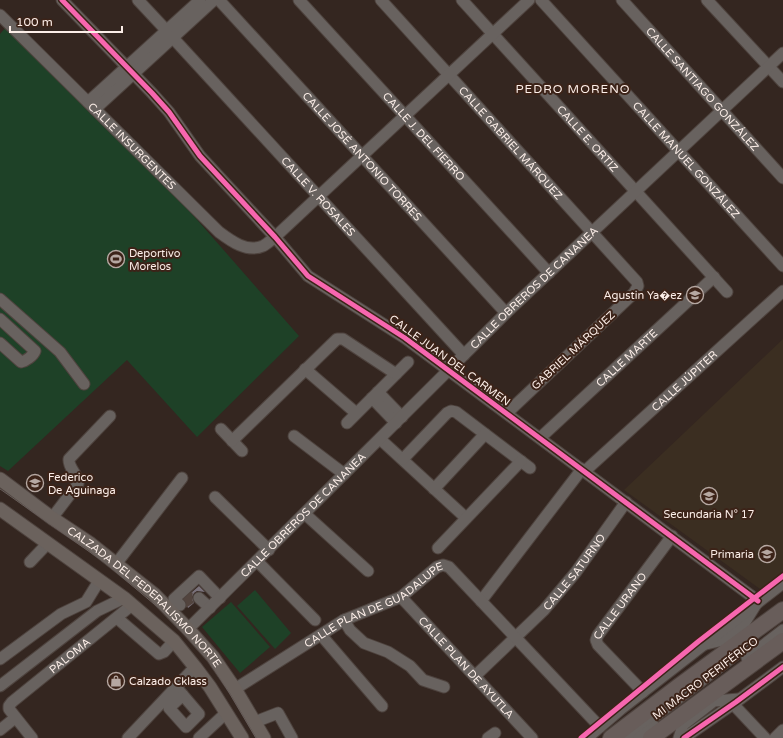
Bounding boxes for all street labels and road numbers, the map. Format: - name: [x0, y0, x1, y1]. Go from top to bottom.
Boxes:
- street label: CALLE SANTIAGO GONZÁLEZ: [643, 25, 761, 154]
- street label: CALLE GABRIEL MÁRQUEZ: [456, 84, 565, 202]
- street label: CALLE JOSÉ ANTONIO TORRES: [300, 89, 424, 224]
- street label: CALLE J. DEL FIERRO: [380, 90, 467, 184]
- street label: CALLE MANUEL GONZÁLEZ: [630, 99, 742, 221]
- street label: CALLE INSURGENTES: [85, 100, 178, 193]
- street label: CALLE E. ORTIZ: [554, 103, 621, 175]
- street label: CALLE V. ROSALES: [278, 154, 358, 239]
- street label: CALLE OBREROS DE CANANEA: [468, 224, 601, 352]
- street label: GABRIEL MÁRQUEZ: [528, 308, 618, 392]
- street label: CALLE JUAN DEL CARMEN: [387, 312, 513, 409]
- street label: CALLE MARTE: [594, 327, 660, 390]
- street label: CALLE JÚPITER: [649, 348, 720, 414]
- street label: CALLE OBREROS DE CANANEA: [238, 450, 369, 580]
- street label: CALZADA DEL FEDERALISMO NORTE: [65, 524, 224, 670]
- street label: CALLE SATURNO: [541, 531, 608, 613]
- street label: CALLE PLAN DE GUADALUPE: [302, 560, 445, 651]
- street label: CALLE URANO: [591, 570, 649, 641]
- street label: CALLE PLAN DE AYUTLA: [416, 614, 516, 721]
- street label: MI MACRO PERIFÉRICO: [649, 634, 761, 722]
- street label: PALOMA: [47, 635, 93, 676]

